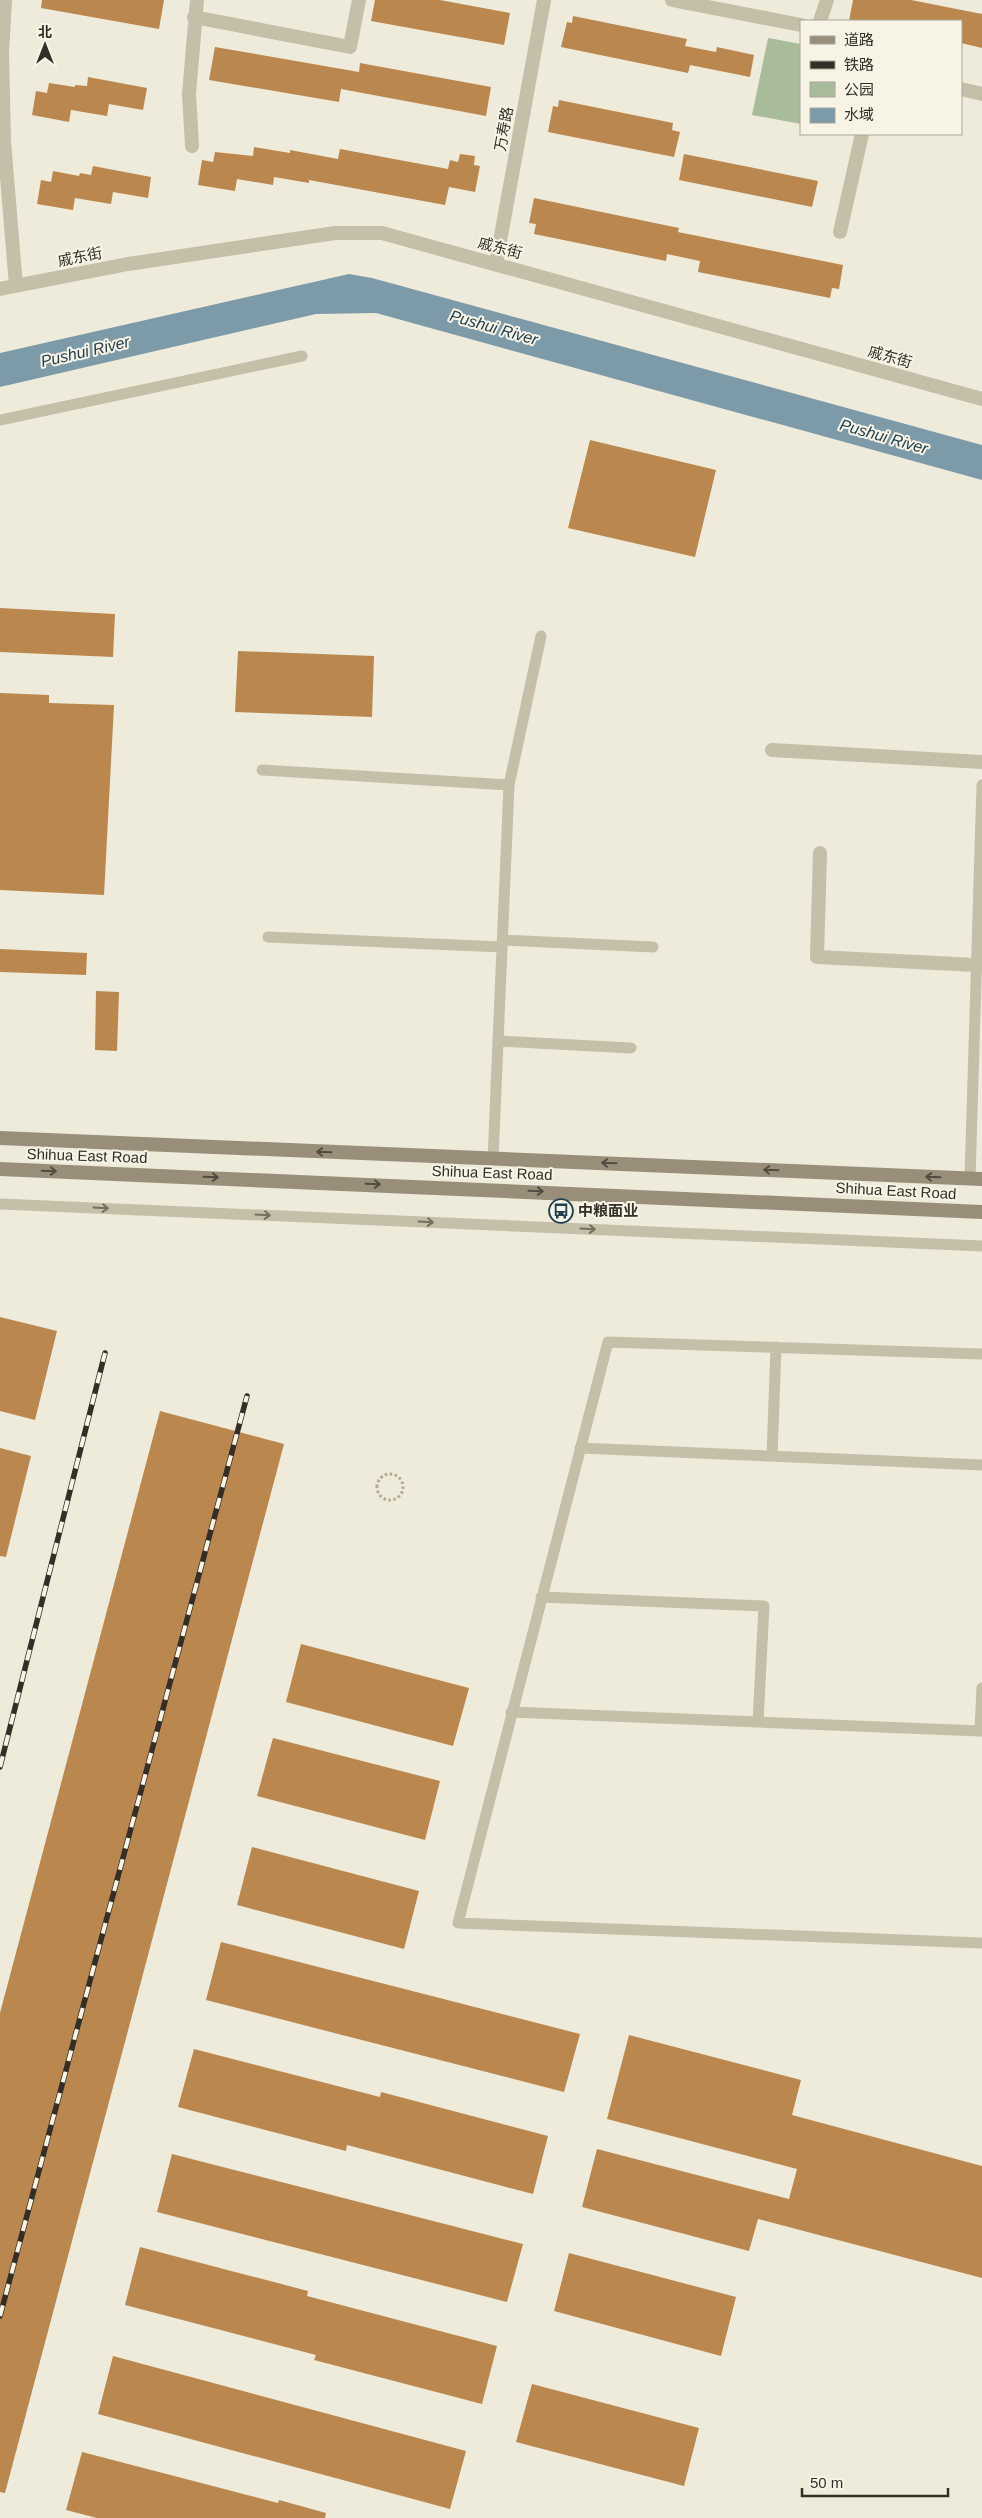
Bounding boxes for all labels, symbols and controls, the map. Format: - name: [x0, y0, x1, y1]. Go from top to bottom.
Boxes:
- north arrow: [20, 20, 70, 70]
- legend: [800, 20, 962, 135]
- text: 北: [38, 24, 52, 40]
- text: 道路: [844, 31, 874, 48]
- text: 铁路: [844, 56, 874, 73]
- text: 公园: [844, 81, 874, 98]
- street label: 万寿路: [491, 105, 516, 153]
- text: 水域: [844, 106, 874, 123]
- street label: 戚东街: [476, 233, 524, 262]
- street label: 戚东街: [56, 244, 104, 269]
- water label: Pushui River: [448, 307, 540, 348]
- water label: Pushui River: [39, 333, 132, 370]
- street label: 戚东街: [866, 342, 914, 371]
- water label: Pushui River: [838, 416, 930, 457]
- street label: Shihua East Road: [26, 1145, 148, 1166]
- one-way arrow: [316, 1147, 332, 1156]
- one-way arrow: [601, 1159, 617, 1168]
- street label: Shihua East Road: [431, 1162, 553, 1183]
- one-way arrow: [763, 1165, 780, 1175]
- one-way arrow: [40, 1166, 56, 1175]
- one-way arrow: [926, 1172, 942, 1181]
- one-way arrow: [203, 1173, 219, 1182]
- one-way arrow: [365, 1179, 381, 1189]
- street label: Shihua East Road: [835, 1179, 957, 1202]
- one-way arrow: [528, 1186, 544, 1195]
- bus stop icon: 中粮面业: [548, 1198, 574, 1224]
- place label: 中粮面业: [578, 1202, 638, 1219]
- one-way arrow: [92, 1203, 109, 1213]
- one-way arrow: [255, 1210, 271, 1220]
- one-way arrow: [418, 1217, 434, 1227]
- one-way arrow: [580, 1225, 596, 1234]
- scale bar: [802, 2466, 948, 2498]
- text: 50 m: [810, 2474, 843, 2491]

